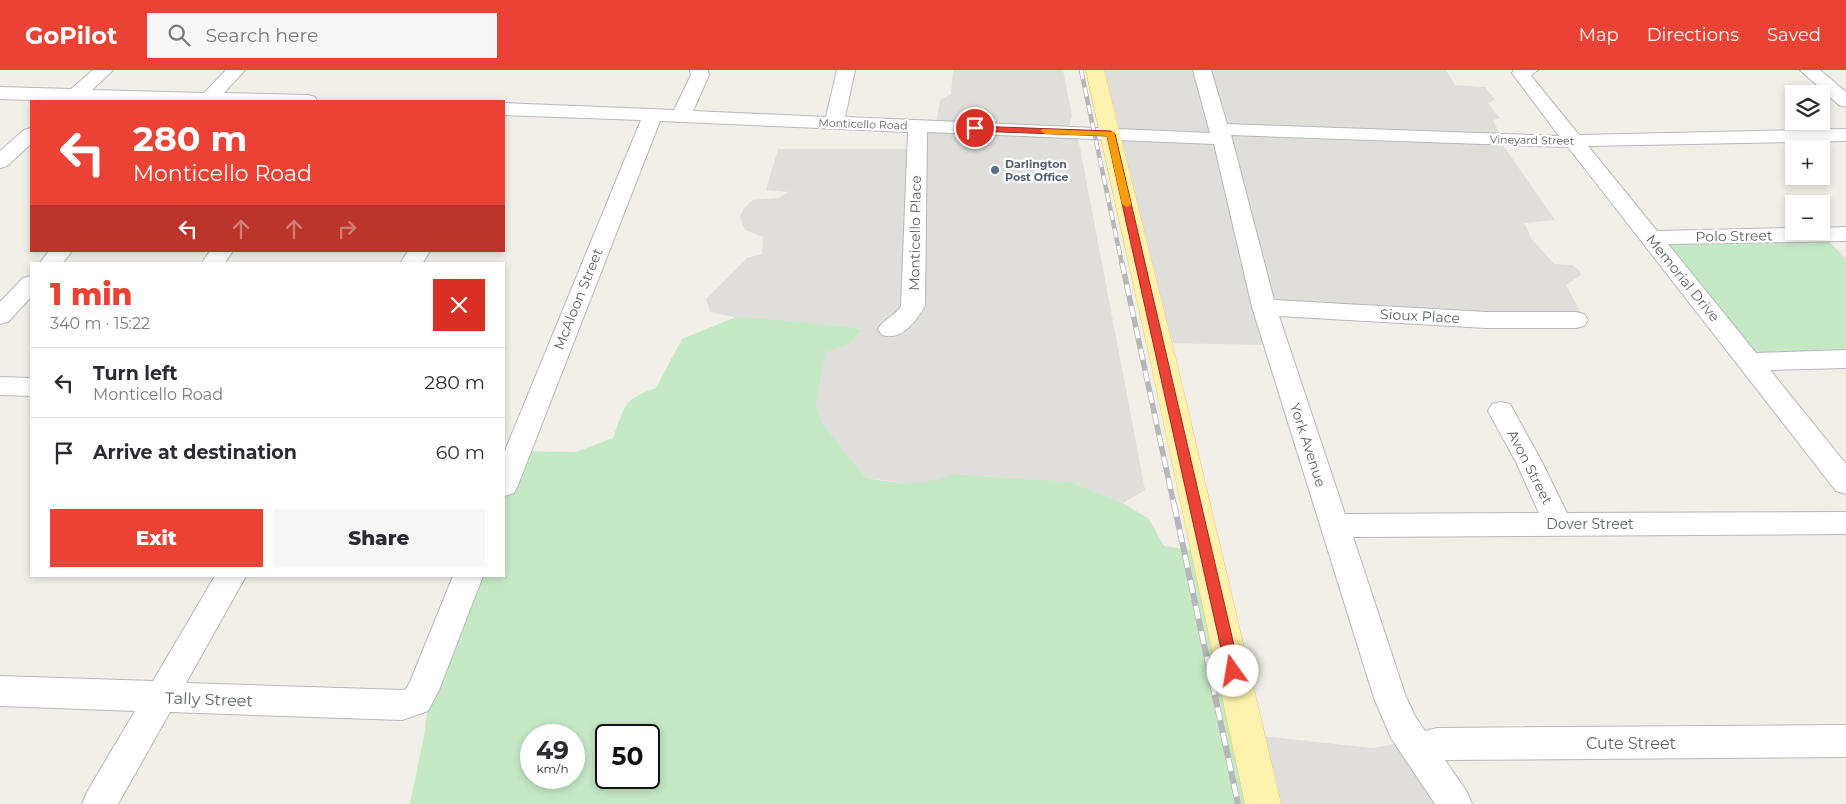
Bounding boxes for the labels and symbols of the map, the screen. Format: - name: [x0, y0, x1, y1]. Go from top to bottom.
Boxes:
- pin: [954, 107, 996, 149]
- street label: Monticello Road: [818, 115, 908, 133]
- street label: Vineyard Street: [1490, 132, 1575, 148]
- place label: Darlington Post Office: [1005, 157, 1068, 184]
- marker: Darlington Post Office: [989, 164, 1001, 176]
- street label: Monticello Place: [905, 175, 925, 291]
- street label: Polo Street: [1695, 226, 1773, 246]
- street label: Memorial Drive: [1642, 231, 1724, 325]
- street label: McAloon Street: [549, 245, 607, 352]
- street label: Sioux Place: [1380, 305, 1460, 327]
- street label: York Avenue: [1286, 401, 1330, 489]
- street label: Avon Street: [1504, 427, 1557, 508]
- street label: Dover Street: [1546, 515, 1634, 533]
- position arrow: [1206, 644, 1258, 696]
- street label: Tally Street: [165, 688, 254, 711]
- speed limit sign: 50: [595, 724, 660, 789]
- street label: Cute Street: [1586, 734, 1677, 753]

